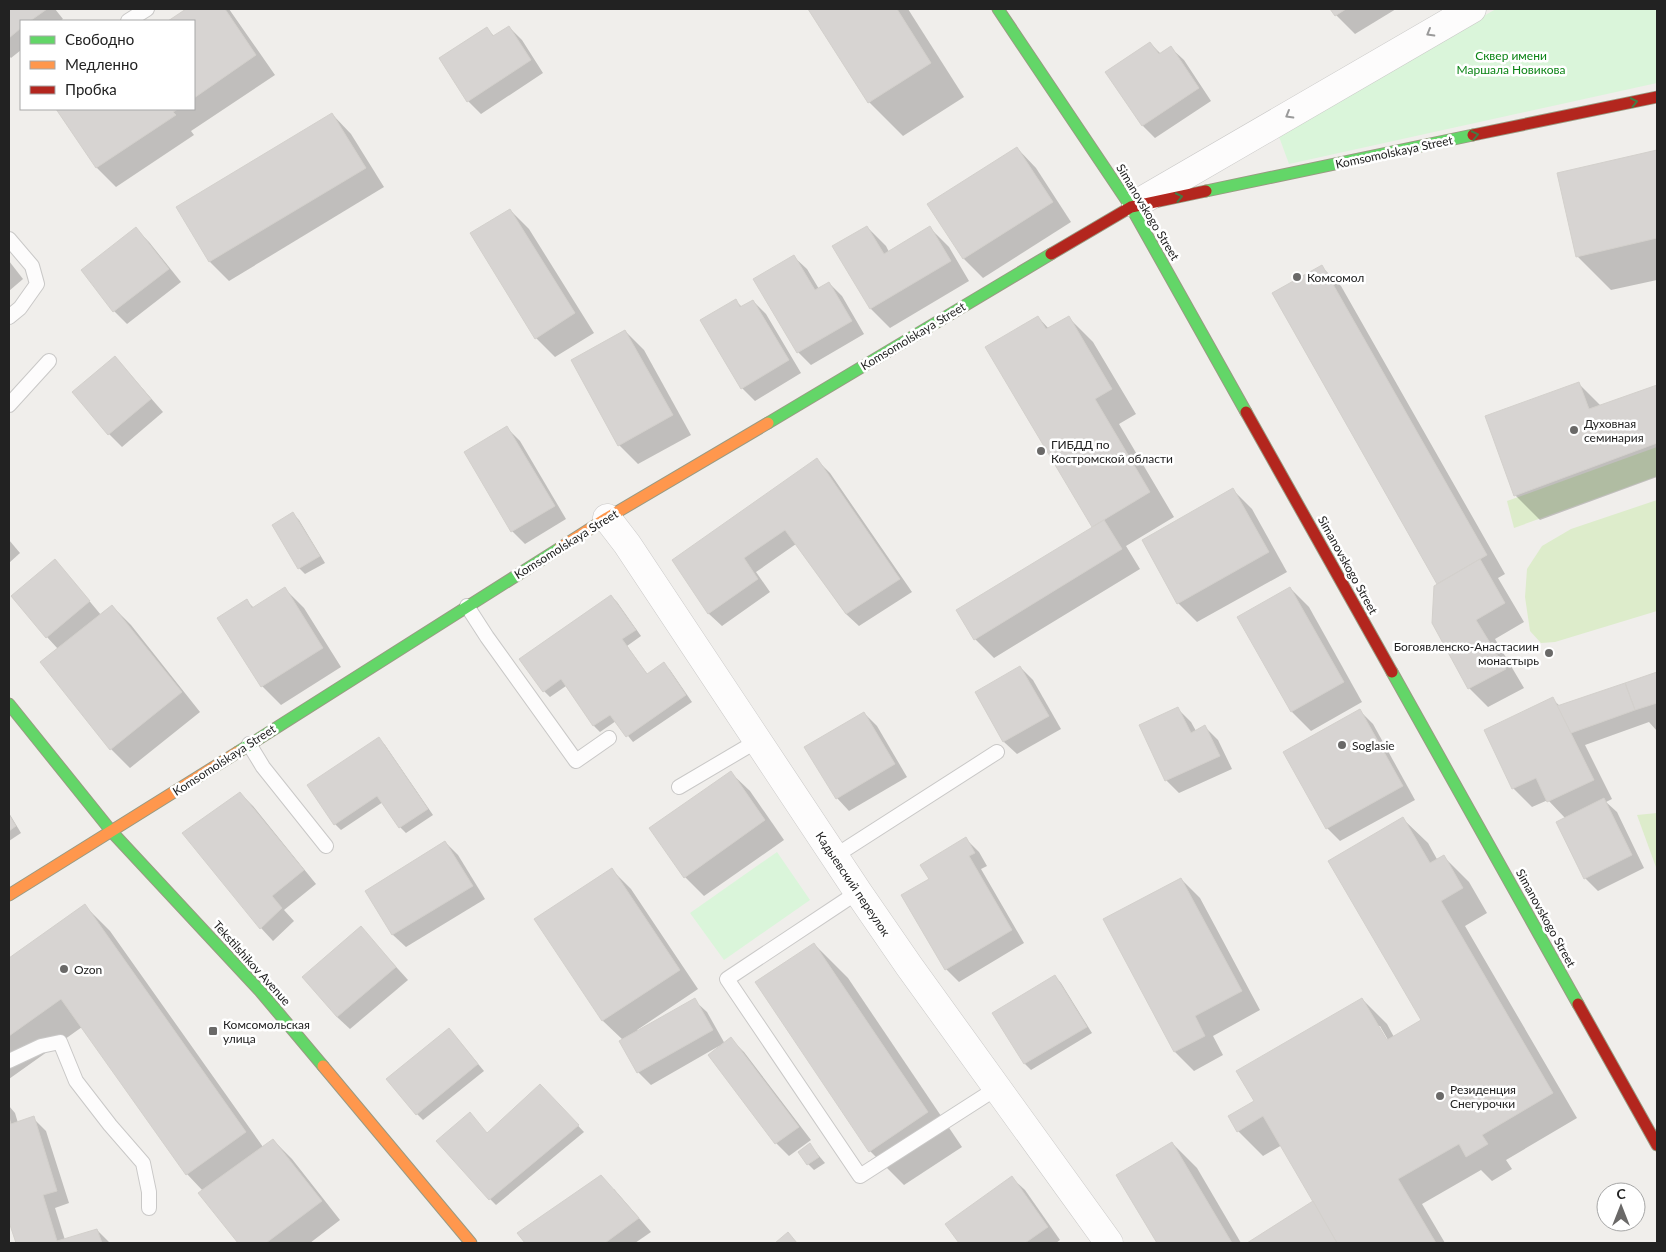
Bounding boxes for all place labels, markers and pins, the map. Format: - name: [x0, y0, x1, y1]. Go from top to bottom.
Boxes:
- place label: Комсомол: [1307, 270, 1364, 285]
- marker: Комсомол: [1291, 271, 1303, 283]
- place label: Духовная семинария: [1584, 416, 1644, 445]
- marker: Духовная семинария: [1568, 424, 1580, 436]
- place label: ГИБДД по Костромской области: [1051, 437, 1173, 466]
- marker: ГИБДД по Костромской области: [1035, 445, 1047, 457]
- place label: Богоявленско-Анастасиин монастырь: [1394, 639, 1539, 668]
- marker: Богоявленско-Анастасиин монастырь: [1543, 647, 1555, 659]
- place label: Soglasie: [1352, 738, 1395, 753]
- marker: Soglasie: [1336, 739, 1348, 751]
- place label: Ozon: [74, 962, 102, 977]
- marker: Ozon: [58, 963, 70, 975]
- place label: Комсомольская улица: [223, 1017, 310, 1046]
- marker: Комсомольская улица: [207, 1025, 219, 1037]
- place label: Резиденция Снегурочки: [1450, 1082, 1516, 1111]
- marker: Резиденция Снегурочки: [1434, 1090, 1446, 1102]

